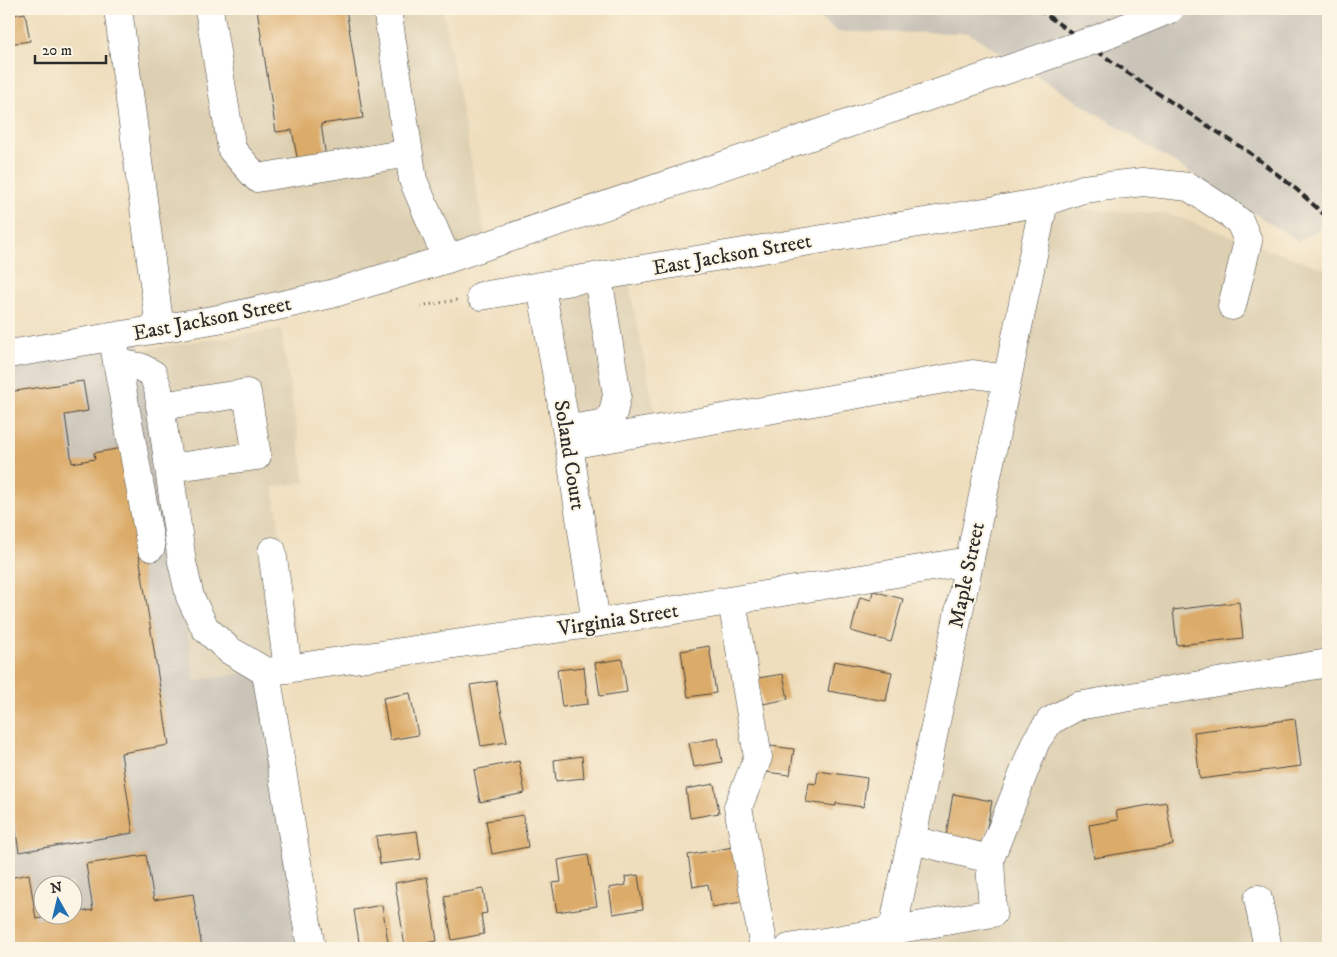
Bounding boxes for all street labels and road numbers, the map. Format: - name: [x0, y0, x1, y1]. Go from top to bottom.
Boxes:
- street label: East Jackson Street: [651, 228, 814, 282]
- street label: East Jackson Street: [131, 291, 294, 347]
- street label: Soland Court: [547, 398, 591, 512]
- street label: Maple Street: [943, 520, 991, 631]
- street label: Virginia Street: [555, 598, 680, 642]

